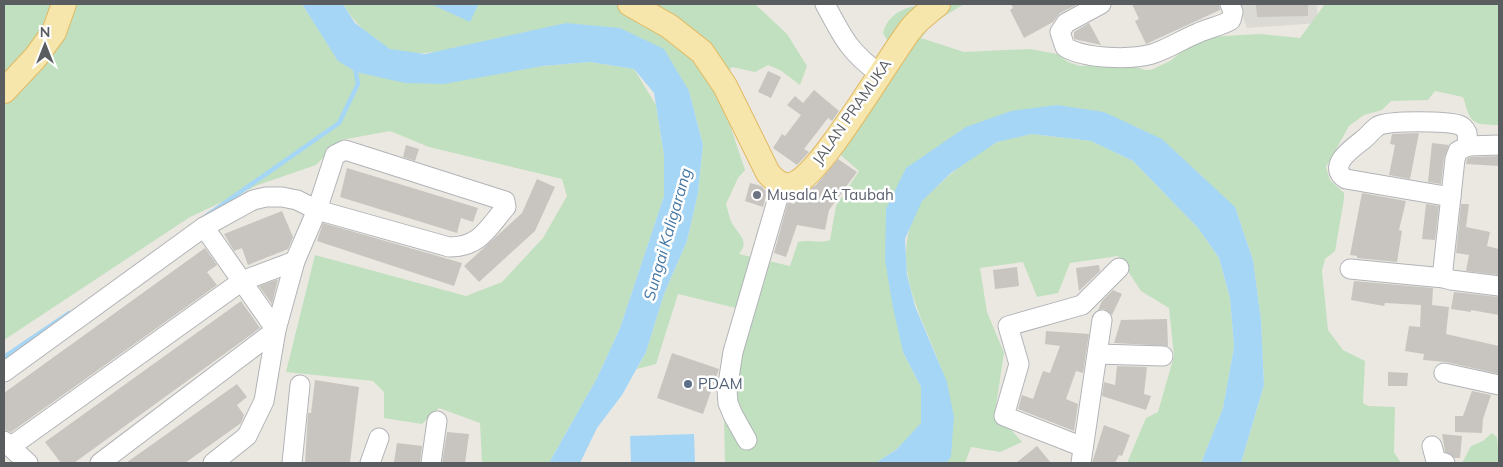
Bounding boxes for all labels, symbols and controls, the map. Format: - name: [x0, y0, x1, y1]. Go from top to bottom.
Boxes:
- north arrow: [20, 20, 70, 70]
- text: N: [40, 23, 50, 41]
- street label: JALAN PRAMUKA: [808, 55, 895, 168]
- water label: Sungai Kaligarang: [639, 165, 696, 302]
- place label: Musala At Taubah: [767, 185, 894, 204]
- marker: Musala At Taubah: [751, 189, 763, 201]
- place label: PDAM: [698, 374, 743, 393]
- marker: PDAM: [682, 378, 694, 390]

